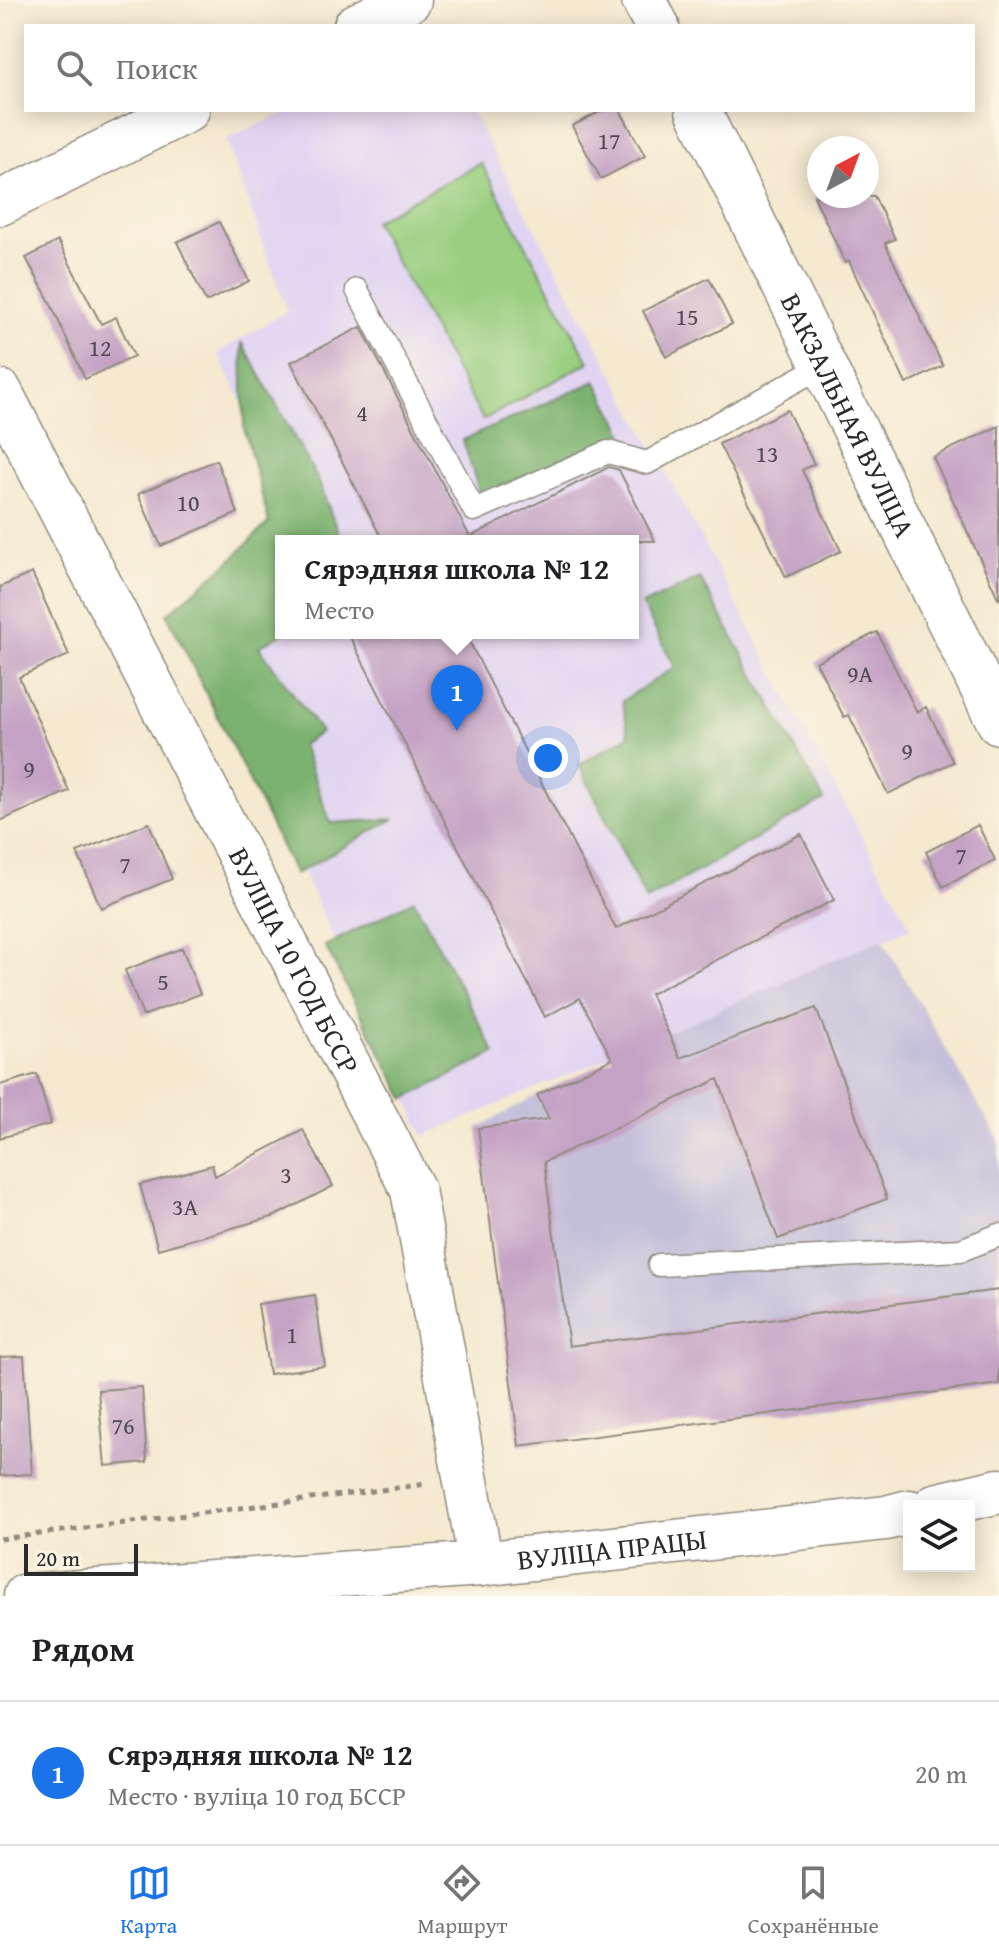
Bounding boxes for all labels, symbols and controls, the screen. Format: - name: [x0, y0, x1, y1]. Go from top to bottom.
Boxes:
- search box: [24, 24, 975, 112]
- icon: search: [52, 46, 96, 90]
- text: Поиск: [116, 46, 198, 90]
- house number: 17: [597, 123, 621, 158]
- north arrow: [807, 136, 879, 208]
- street label: ВАКЗАЛЬНАЯ ВУЛІЦА: [771, 286, 926, 544]
- house number: 15: [675, 299, 699, 334]
- house number: 12: [88, 330, 112, 365]
- house number: 4: [356, 395, 368, 430]
- house number: 13: [755, 436, 779, 471]
- house number: 10: [176, 485, 200, 520]
- popup: [275, 535, 639, 639]
- text: Сярэдняя школа № 12: [305, 546, 609, 590]
- text: Место: [305, 590, 375, 629]
- house number: 9А: [847, 656, 874, 691]
- pin: 1: [431, 665, 483, 731]
- house number: 9: [901, 733, 913, 768]
- your location: [528, 738, 568, 778]
- house number: 9: [23, 751, 35, 786]
- house number: 7: [955, 838, 967, 873]
- street label: ВУЛІЦА 10 ГОД БССР: [219, 840, 370, 1080]
- house number: 7: [119, 847, 131, 882]
- house number: 5: [157, 964, 169, 999]
- house number: 3: [280, 1157, 292, 1192]
- house number: 3А: [172, 1189, 199, 1224]
- house number: 1: [286, 1317, 298, 1352]
- house number: 76: [111, 1408, 135, 1443]
- map controls: [903, 1500, 975, 1572]
- button: layers: [903, 1500, 975, 1572]
- street label: ВУЛІЦА ПРАЦЫ: [515, 1518, 709, 1580]
- scale bar: [24, 1540, 138, 1576]
- text: 20 m: [36, 1542, 80, 1574]
- text: Рядом: [32, 1624, 135, 1673]
- text: Сярэдняя школа № 12: [108, 1732, 413, 1776]
- text: 1: [51, 1754, 65, 1793]
- text: 20 m: [915, 1754, 967, 1793]
- text: Место · вуліца 10 год БССР: [108, 1776, 406, 1815]
- tab: Карта: [120, 1861, 177, 1941]
- tab: Маршрут: [417, 1861, 507, 1941]
- tab: Сохранённые: [748, 1861, 879, 1941]

